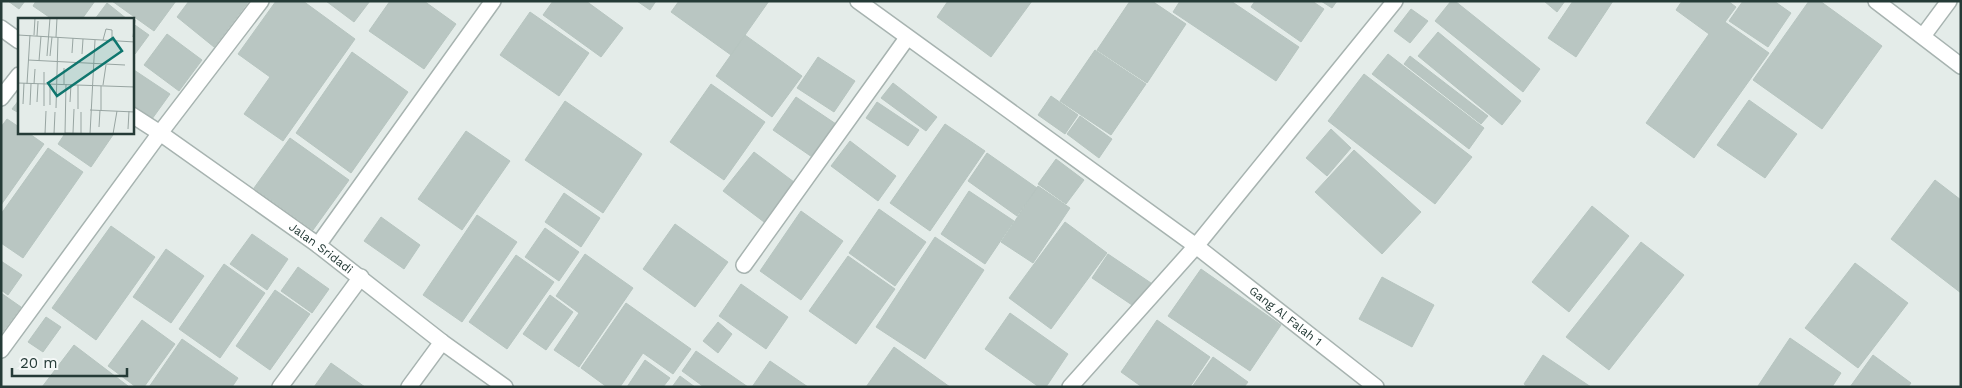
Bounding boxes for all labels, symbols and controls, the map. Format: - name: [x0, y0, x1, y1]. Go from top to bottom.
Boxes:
- inset map: [18, 18, 134, 134]
- street label: Jalan Sridadi: [286, 220, 356, 276]
- street label: Gang Al Falah 1: [1246, 283, 1324, 349]
- scale bar: [12, 346, 128, 378]
- text: 20 m: [20, 354, 58, 372]

